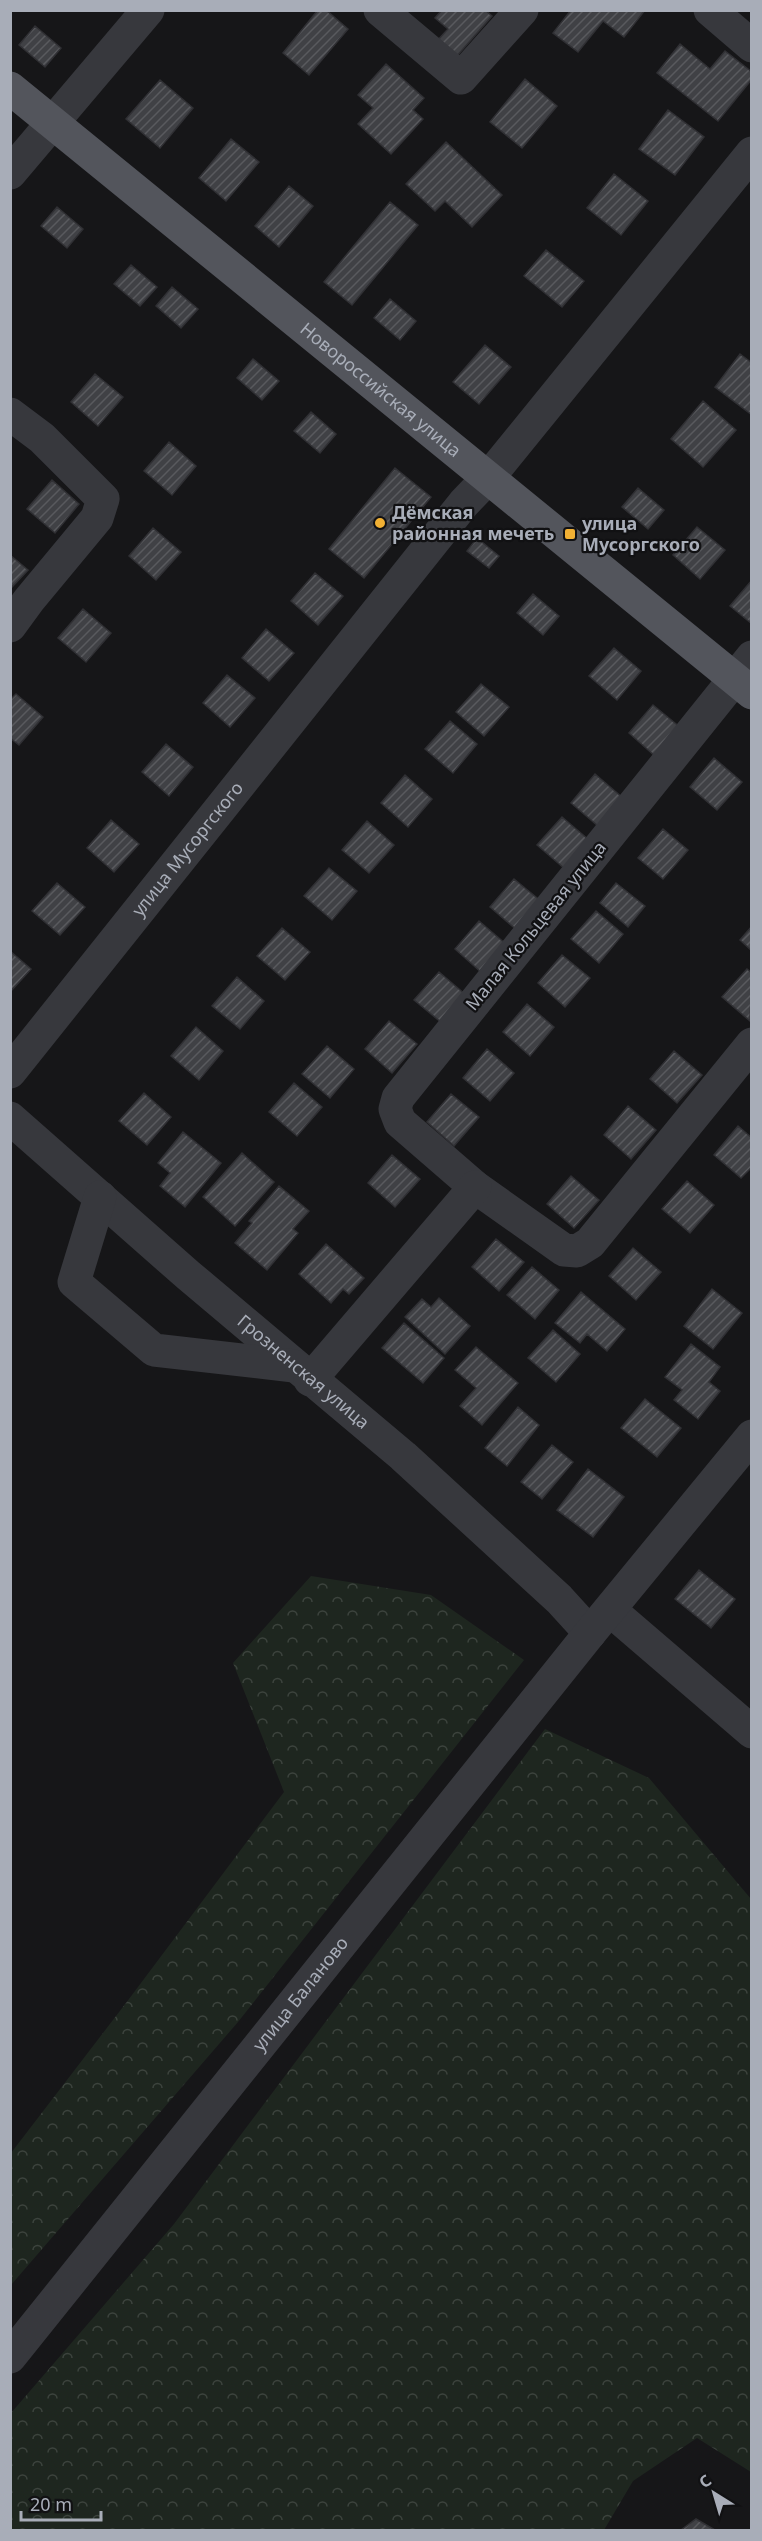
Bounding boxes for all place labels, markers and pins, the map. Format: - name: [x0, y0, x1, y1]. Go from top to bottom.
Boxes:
- place label: Дёмская районная мечеть: [392, 500, 554, 545]
- place label: улица Мусоргского: [581, 511, 700, 556]
- marker: Дёмская районная мечеть: [373, 516, 387, 530]
- marker: улица Мусоргского: [563, 527, 577, 541]

